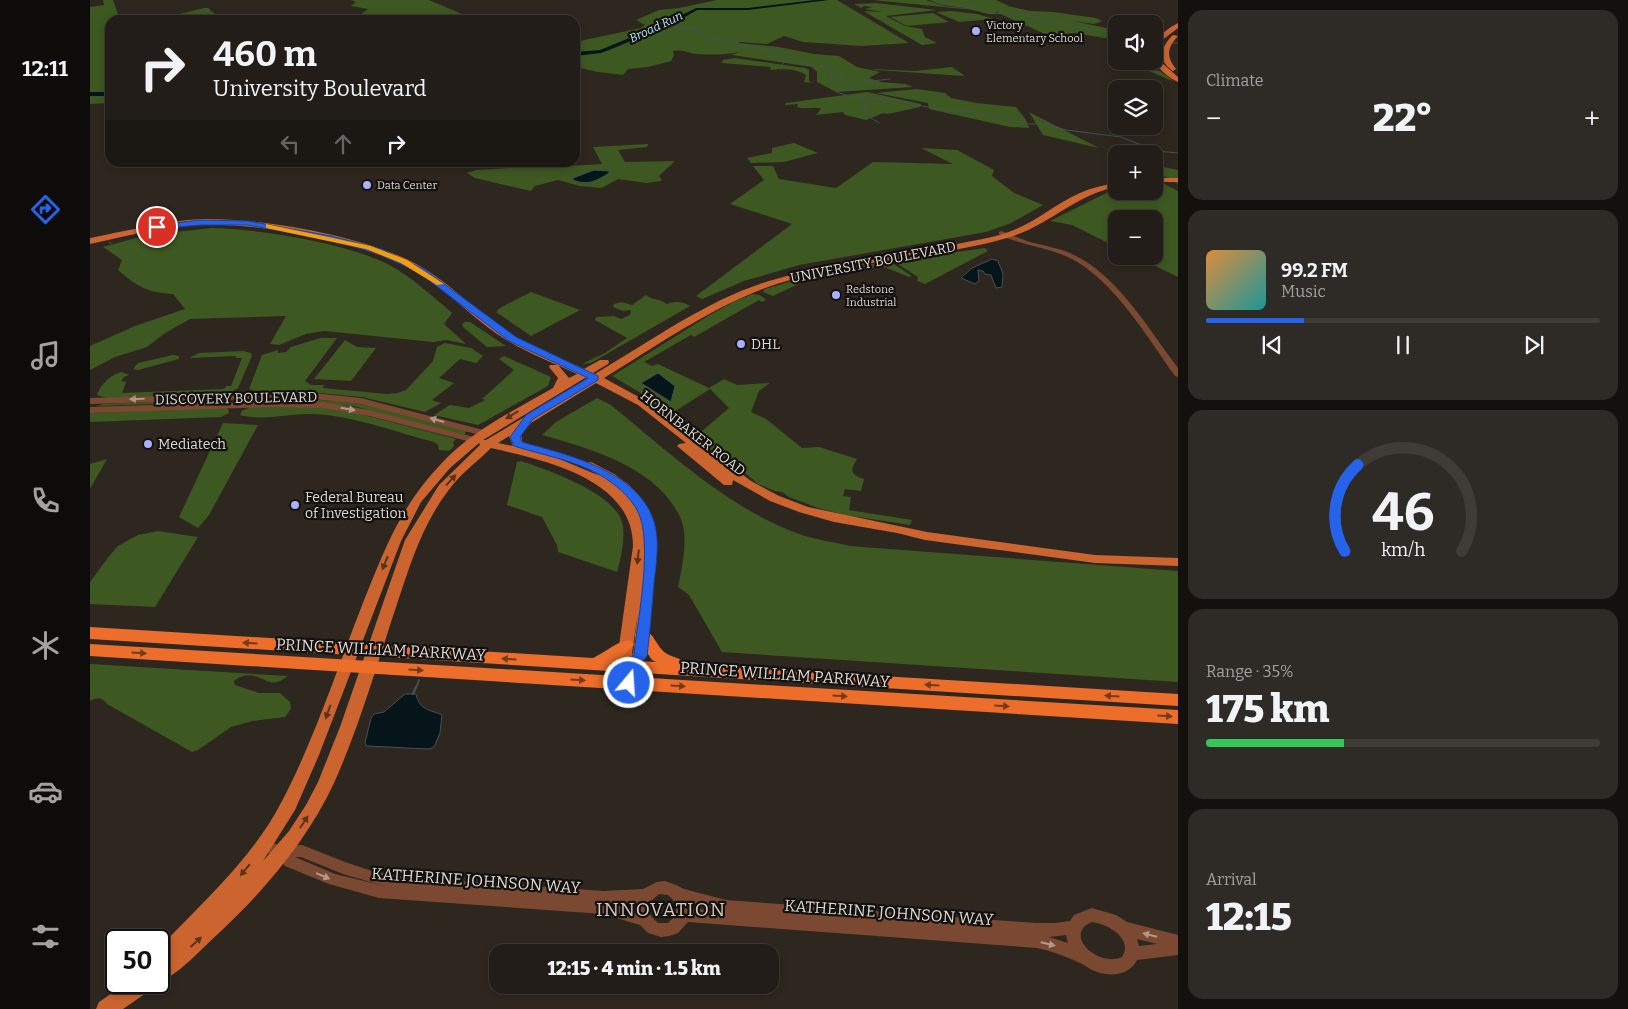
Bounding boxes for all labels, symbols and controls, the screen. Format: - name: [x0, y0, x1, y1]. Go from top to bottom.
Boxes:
- water label: Broad Run: [627, 9, 685, 45]
- map controls: [1108, 15, 1163, 265]
- button: sound: [1108, 15, 1163, 70]
- place label: Victory Elementary School: [986, 19, 1083, 45]
- marker: Victory Elementary School: [970, 25, 982, 37]
- text: 460 m: [213, 33, 317, 75]
- icon: right: [130, 35, 195, 100]
- text: 12:11: [22, 55, 68, 82]
- text: Climate: [1206, 71, 1264, 90]
- text: University Boulevard: [213, 75, 427, 102]
- button: layers: [1108, 80, 1163, 135]
- text: 22°: [1373, 95, 1433, 141]
- text: −: [1206, 102, 1221, 135]
- text: +: [1584, 102, 1600, 135]
- icon: left: [276, 130, 304, 158]
- icon: ahead: [329, 130, 357, 158]
- icon: right: [382, 130, 410, 158]
- button: +: [1108, 145, 1163, 200]
- marker: Data Center: [361, 179, 373, 191]
- place label: Data Center: [377, 179, 437, 192]
- icon: directions: [28, 192, 63, 227]
- pin: [136, 206, 178, 248]
- button: −: [1108, 210, 1163, 265]
- icon: arrive: [143, 213, 171, 241]
- street label: UNIVERSITY BOULEVARD: [789, 238, 957, 287]
- text: 99.2 FM: [1281, 259, 1348, 282]
- text: Music: [1281, 282, 1326, 301]
- place label: Redstone Industrial: [846, 283, 896, 309]
- marker: Redstone Industrial: [830, 289, 842, 301]
- icon: previous: [1258, 331, 1286, 359]
- icon: pause: [1389, 331, 1417, 359]
- icon: next: [1520, 331, 1548, 359]
- place label: DHL: [751, 336, 780, 353]
- icon: music: [28, 338, 63, 373]
- marker: DHL: [735, 338, 747, 350]
- street label: HORNBAKER ROAD: [637, 387, 749, 480]
- street label: DISCOVERY BOULEVARD: [155, 389, 317, 408]
- one-way arrow: [129, 396, 145, 404]
- one-way arrow: [341, 406, 357, 414]
- one-way arrow: [506, 411, 519, 420]
- one-way arrow: [429, 415, 444, 423]
- place label: Mediatech: [158, 436, 226, 453]
- marker: Mediatech: [142, 438, 154, 450]
- one-way arrow: [445, 474, 456, 487]
- text: 46: [1372, 481, 1434, 544]
- icon: phone: [28, 483, 63, 518]
- place label: Federal Bureau of Investigation: [305, 489, 406, 522]
- marker: Federal Bureau of Investigation: [289, 499, 301, 511]
- text: km/h: [1381, 539, 1425, 561]
- one-way arrow: [634, 549, 642, 565]
- one-way arrow: [381, 556, 389, 571]
- icon: climate: [28, 628, 63, 663]
- street label: PRINCE WILLIAM PARKWAY: [275, 635, 487, 665]
- one-way arrow: [241, 639, 257, 647]
- one-way arrow: [131, 650, 147, 658]
- one-way arrow: [500, 655, 516, 663]
- position arrow: [602, 656, 654, 708]
- street label: PRINCE WILLIAM PARKWAY: [679, 658, 891, 691]
- text: Range · 35%: [1206, 662, 1294, 681]
- one-way arrow: [408, 666, 424, 674]
- one-way arrow: [571, 676, 587, 684]
- one-way arrow: [924, 680, 940, 688]
- one-way arrow: [670, 683, 686, 691]
- text: 175 km: [1206, 686, 1330, 732]
- one-way arrow: [1104, 691, 1120, 699]
- one-way arrow: [832, 693, 848, 701]
- one-way arrow: [995, 703, 1011, 711]
- one-way arrow: [324, 704, 331, 719]
- one-way arrow: [1157, 713, 1173, 721]
- icon: car: [28, 774, 63, 809]
- one-way arrow: [300, 815, 309, 828]
- one-way arrow: [239, 864, 251, 876]
- street label: KATHERINE JOHNSON WAY: [371, 864, 582, 897]
- text: Arrival: [1206, 870, 1257, 889]
- one-way arrow: [316, 872, 331, 880]
- text: 12:15: [1206, 894, 1292, 940]
- street label: KATHERINE JOHNSON WAY: [784, 896, 995, 929]
- district label: INNOVATION: [596, 898, 726, 921]
- icon: filters: [28, 919, 63, 954]
- speed limit sign: 50: [105, 929, 170, 994]
- one-way arrow: [1143, 931, 1158, 939]
- one-way arrow: [190, 936, 202, 948]
- one-way arrow: [1040, 940, 1055, 948]
- text: 12:15 · 4 min · 1.5 km: [547, 957, 721, 980]

